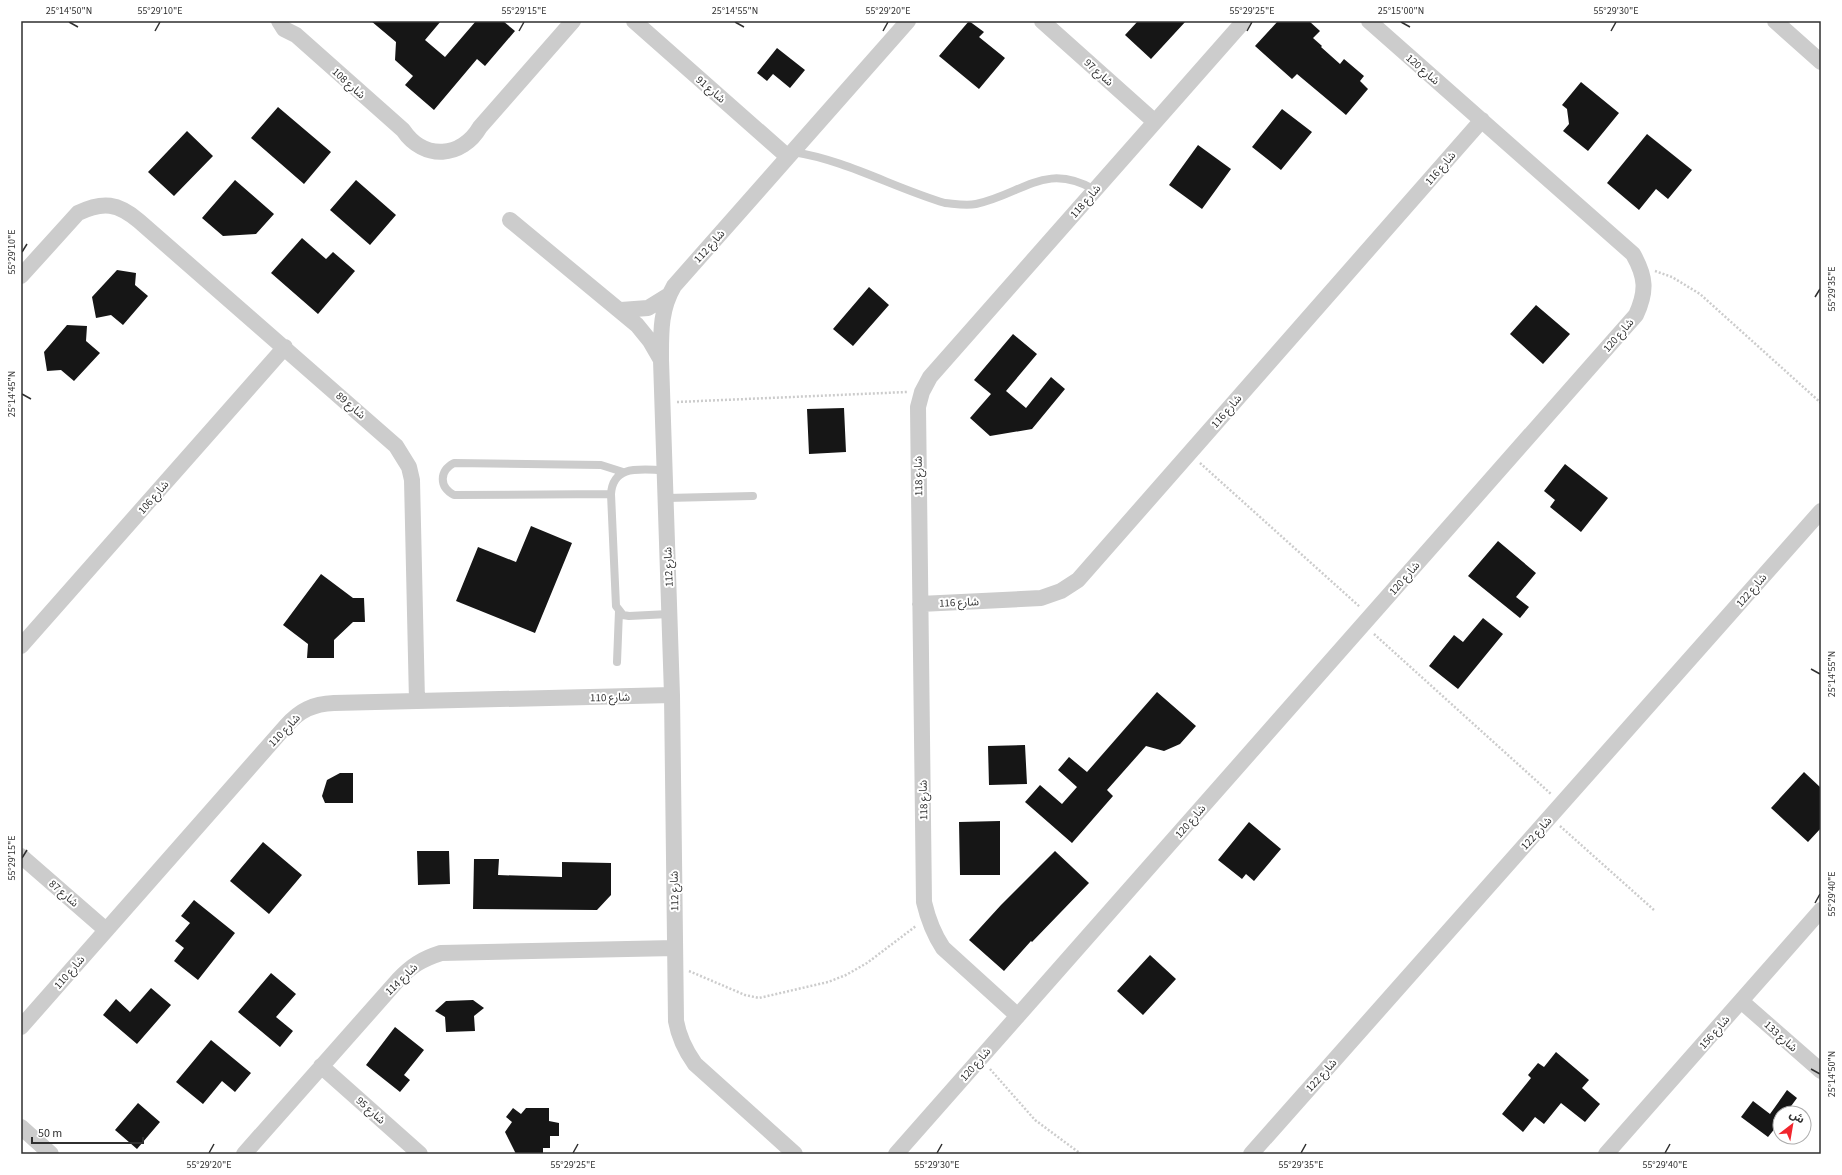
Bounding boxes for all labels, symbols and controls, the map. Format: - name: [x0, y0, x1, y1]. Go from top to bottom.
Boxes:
- text: 25°14'50"N: [46, 4, 92, 18]
- text: 55°29'10"E: [137, 4, 183, 18]
- text: 55°29'15"E: [501, 4, 547, 18]
- text: 25°14'55"N: [712, 4, 758, 18]
- text: 55°29'20"E: [865, 4, 911, 18]
- text: 55°29'25"E: [1229, 4, 1275, 18]
- text: 25°15'00"N: [1378, 4, 1424, 18]
- text: 55°29'30"E: [1593, 4, 1639, 18]
- street label: شارع 120: [1403, 51, 1443, 88]
- street label: شارع 97: [1081, 55, 1117, 90]
- street label: شارع 108: [329, 64, 369, 103]
- street label: شارع 91: [693, 72, 729, 107]
- street label: شارع 116: [1422, 148, 1459, 188]
- street label: شارع 118: [1067, 181, 1104, 221]
- street label: شارع 112: [690, 226, 729, 266]
- text: 55°29'10"E: [5, 229, 19, 275]
- text: 55°29'35"E: [1825, 266, 1839, 312]
- street label: شارع 120: [1600, 315, 1637, 355]
- text: 25°14'45"N: [5, 371, 19, 417]
- street label: شارع 89: [333, 388, 369, 423]
- street label: شارع 116: [1208, 391, 1245, 431]
- street label: شارع 118: [911, 455, 926, 496]
- street label: شارع 106: [135, 477, 172, 517]
- street label: شارع 112: [660, 546, 677, 587]
- street label: شارع 120: [1386, 558, 1423, 598]
- street label: شارع 122: [1733, 570, 1770, 610]
- street label: شارع 116: [939, 594, 980, 611]
- text: 25°14'55"N: [1825, 651, 1839, 697]
- street label: شارع 110: [590, 690, 631, 705]
- street label: شارع 110: [265, 710, 304, 750]
- street label: شارع 118: [916, 779, 931, 820]
- street label: شارع 120: [1172, 801, 1209, 841]
- street label: شارع 122: [1517, 813, 1556, 853]
- text: 55°29'15"E: [5, 835, 19, 881]
- street label: شارع 112: [667, 870, 682, 911]
- text: 55°29'40"E: [1825, 871, 1839, 917]
- street label: شارع 87: [46, 876, 82, 911]
- street label: شارع 110: [51, 952, 88, 992]
- street label: شارع 114: [382, 960, 421, 999]
- street label: شارع 156: [1696, 1012, 1733, 1052]
- street label: شارع 133: [1761, 1017, 1801, 1056]
- street label: شارع 120: [957, 1044, 994, 1084]
- text: 25°14'50"N: [1825, 1051, 1839, 1097]
- street label: شارع 122: [1302, 1055, 1341, 1095]
- street label: شارع 95: [353, 1093, 389, 1128]
- north arrow: [1772, 1105, 1812, 1145]
- text: ش: [1787, 1107, 1807, 1127]
- scale bar: [32, 1119, 143, 1145]
- text: 50 m: [38, 1125, 62, 1142]
- text: 55°29'20"E: [186, 1158, 232, 1172]
- text: 55°29'25"E: [550, 1158, 596, 1172]
- text: 55°29'30"E: [914, 1158, 960, 1172]
- text: 55°29'35"E: [1278, 1158, 1324, 1172]
- text: 55°29'40"E: [1642, 1158, 1688, 1172]

